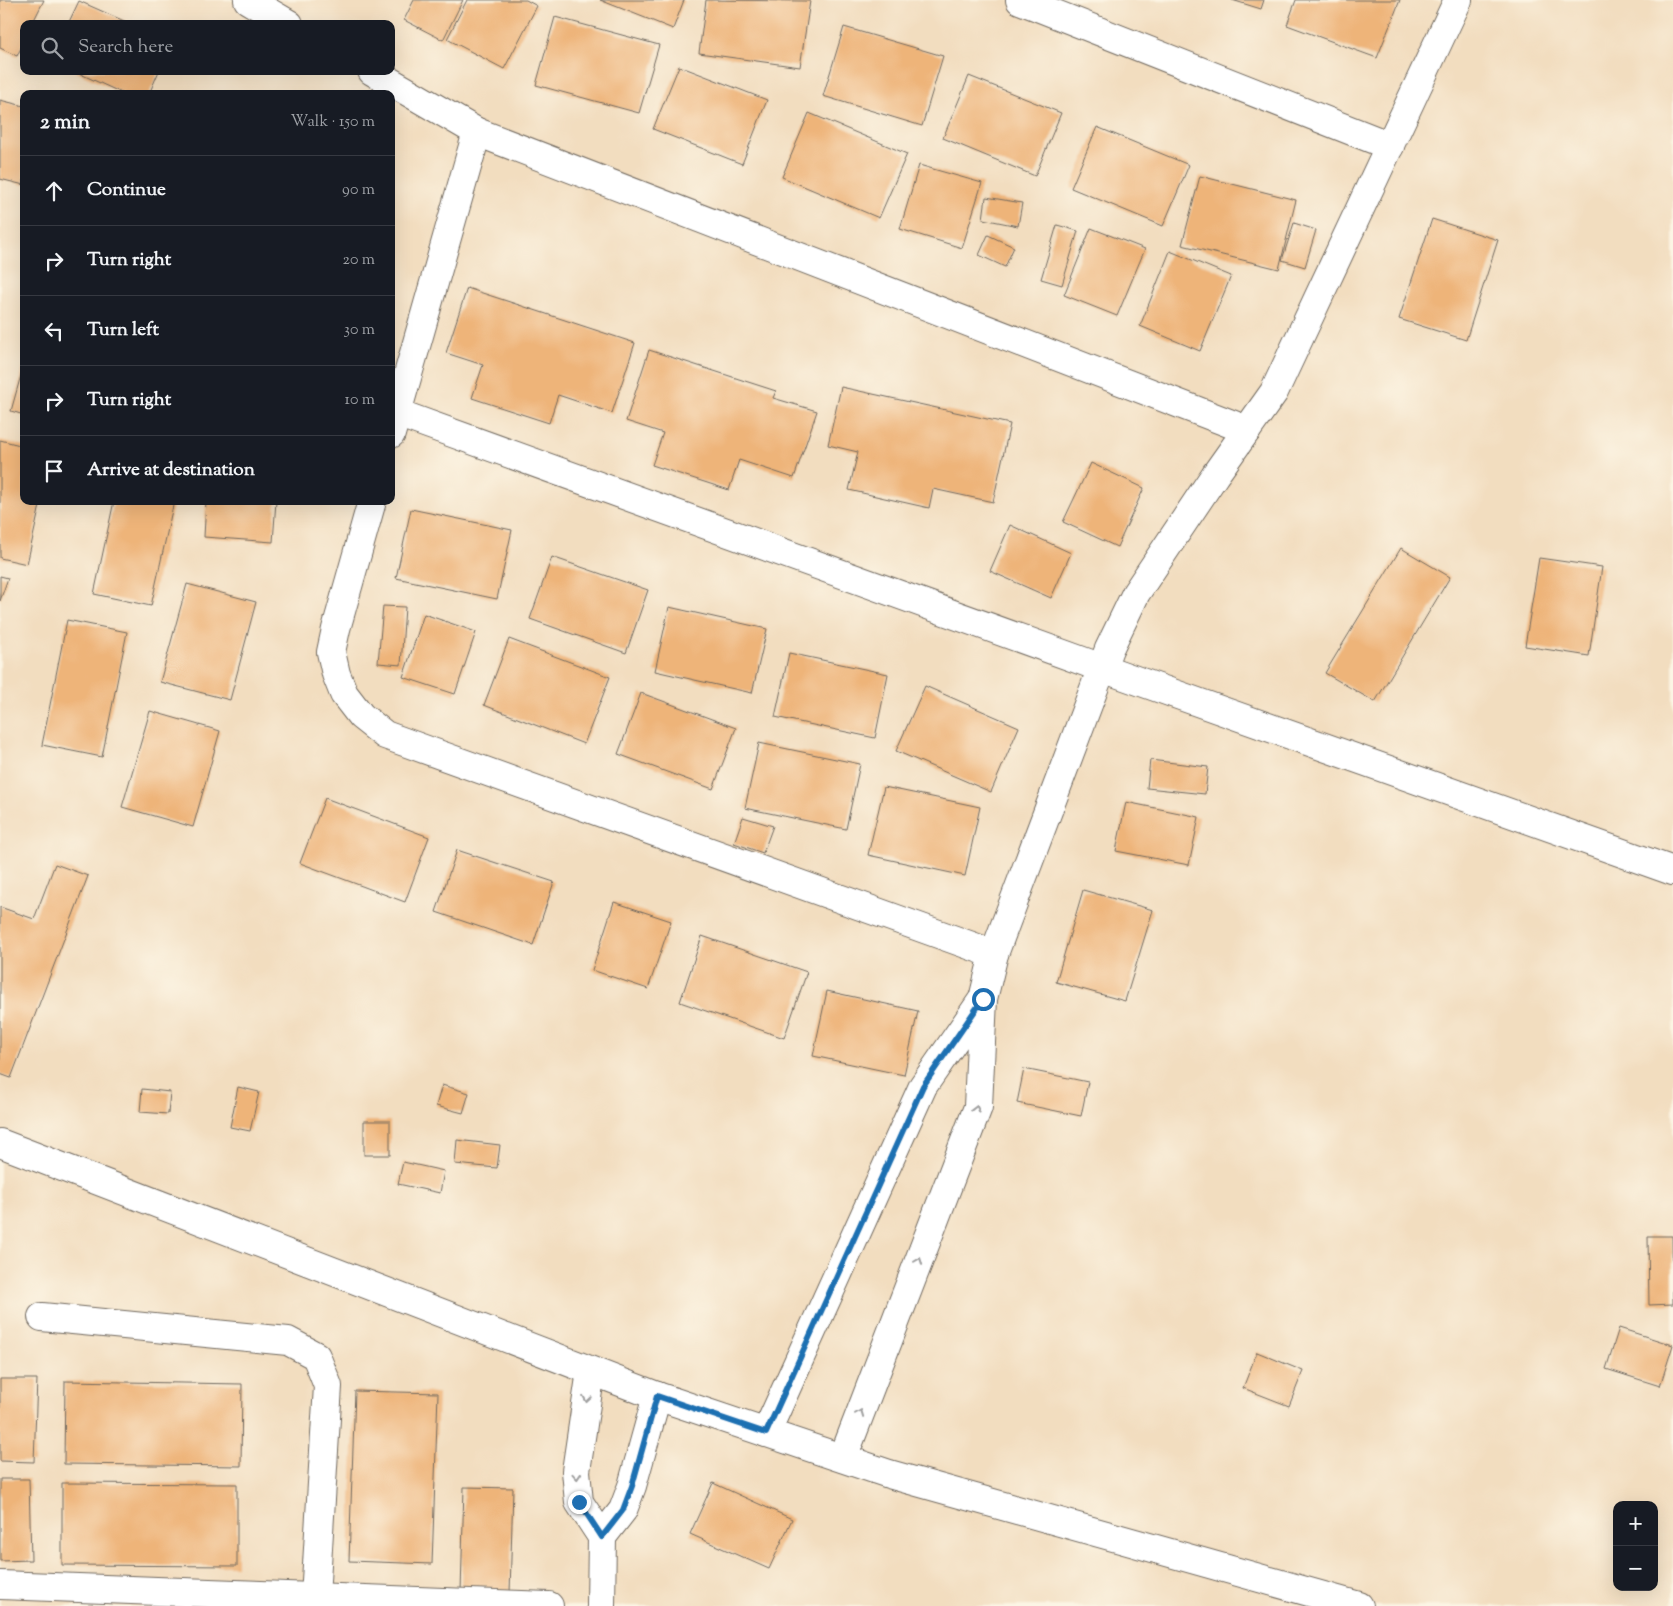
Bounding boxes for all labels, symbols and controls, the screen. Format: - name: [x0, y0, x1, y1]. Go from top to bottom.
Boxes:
- search box: [20, 20, 395, 75]
- icon: search: [38, 34, 66, 62]
- text: Search here: [78, 34, 173, 61]
- text: 2 min: [40, 108, 90, 138]
- text: Walk · 150 m: [291, 111, 375, 134]
- icon: ahead: [40, 177, 68, 205]
- text: Continue: [87, 177, 166, 204]
- text: 90 m: [342, 179, 375, 202]
- icon: right: [40, 247, 68, 275]
- text: Turn right: [87, 247, 171, 274]
- text: 20 m: [342, 249, 375, 272]
- icon: left: [40, 317, 68, 345]
- text: Turn left: [87, 317, 159, 344]
- text: 30 m: [344, 319, 375, 342]
- icon: right: [40, 387, 68, 415]
- text: Turn right: [87, 387, 171, 414]
- text: 10 m: [345, 389, 375, 412]
- icon: arrive: [40, 457, 68, 485]
- text: Arrive at destination: [87, 457, 255, 484]
- route start: [972, 988, 995, 1011]
- one-way arrow: [970, 1105, 981, 1114]
- one-way arrow: [912, 1257, 923, 1266]
- one-way arrow: [582, 1395, 592, 1404]
- one-way arrow: [854, 1409, 864, 1418]
- one-way arrow: [571, 1472, 582, 1480]
- route end: [568, 1491, 591, 1514]
- map controls: [1613, 1501, 1658, 1591]
- button: +: [1613, 1501, 1658, 1546]
- button: −: [1613, 1546, 1658, 1591]

